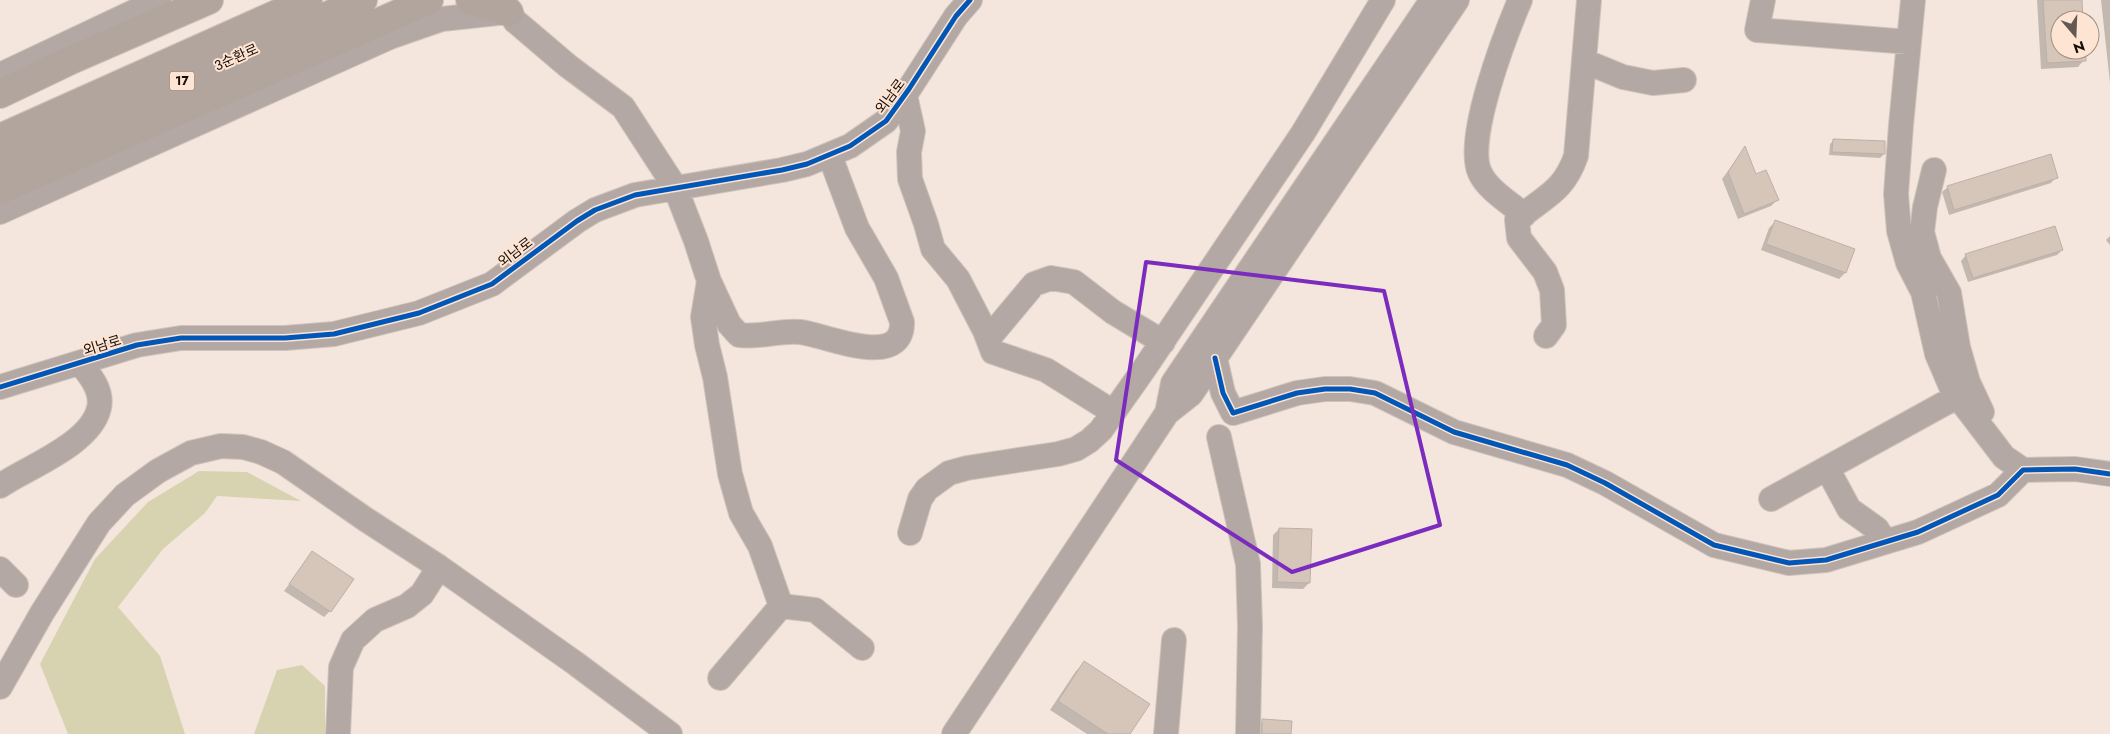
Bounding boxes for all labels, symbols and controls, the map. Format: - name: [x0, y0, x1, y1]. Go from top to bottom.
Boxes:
- north arrow: [2050, 10, 2100, 60]
- text: N: [2071, 36, 2088, 59]
- street label: 3순환로: [211, 38, 261, 76]
- road number: 17: [170, 72, 194, 90]
- street label: 외남로: [870, 74, 910, 117]
- street label: 외남로: [494, 232, 537, 272]
- street label: 외남로: [81, 330, 124, 360]

